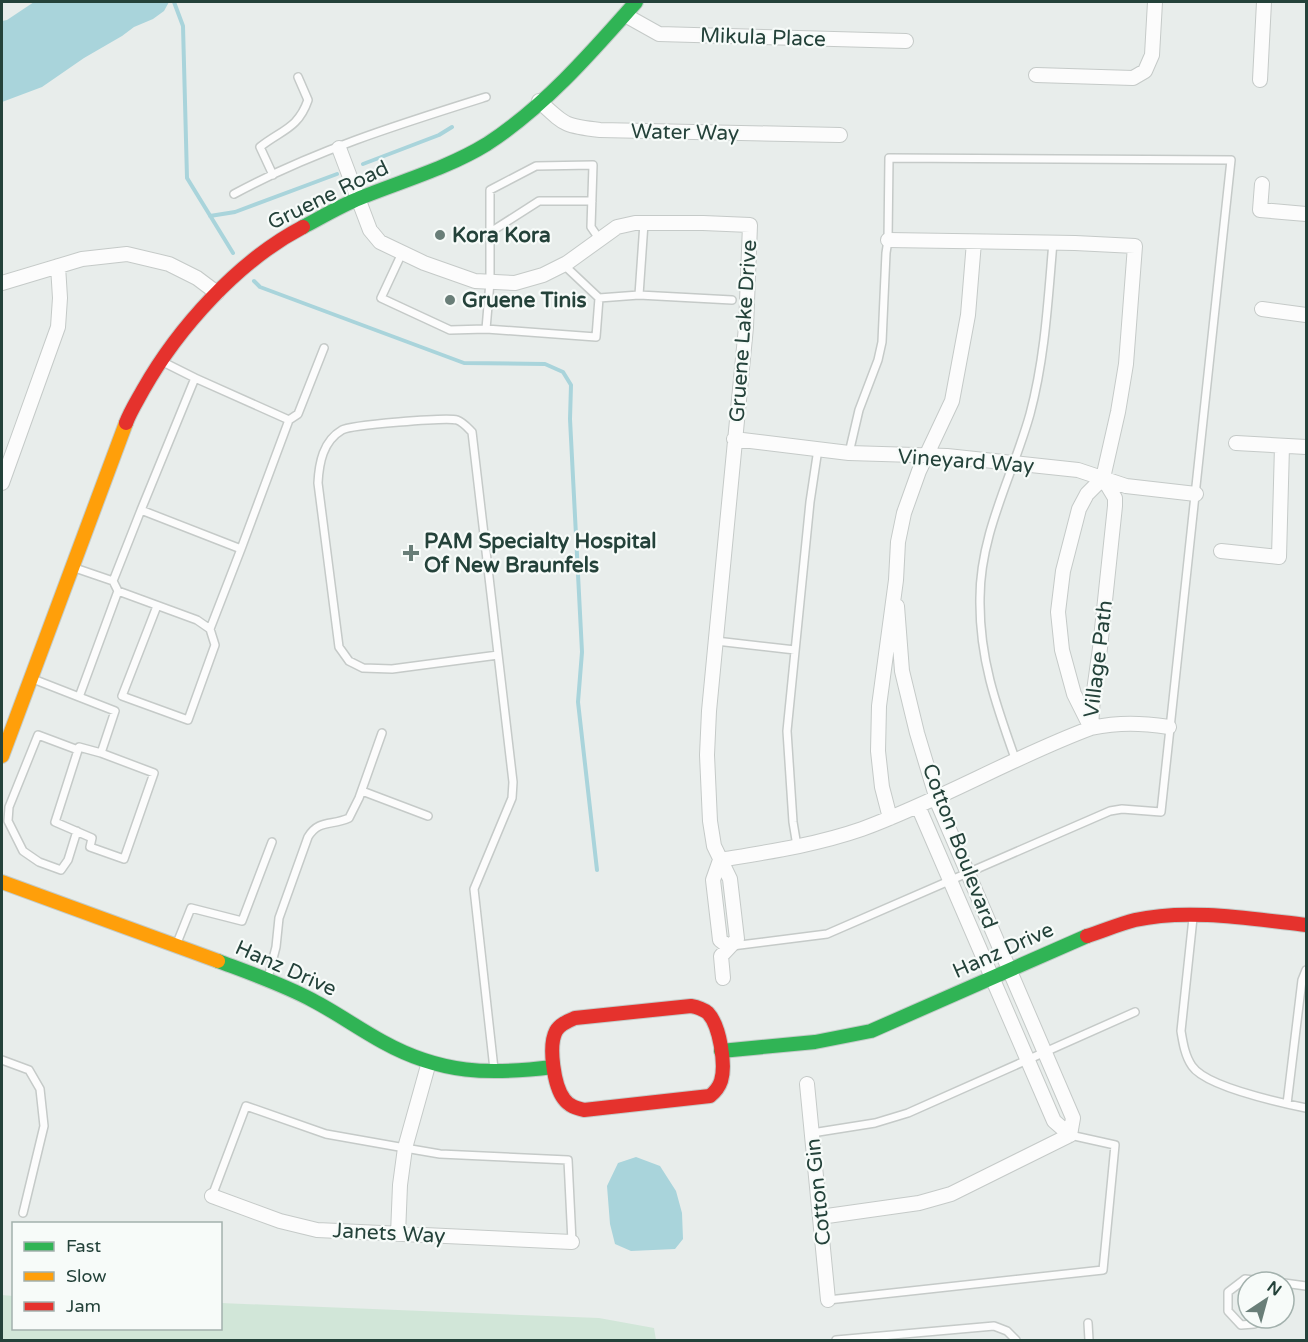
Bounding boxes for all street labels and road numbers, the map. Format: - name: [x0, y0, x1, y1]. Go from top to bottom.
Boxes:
- street label: Mikula Place: [700, 23, 827, 52]
- street label: Water Way: [631, 119, 739, 146]
- street label: Gruene Road: [264, 155, 393, 236]
- street label: Gruene Lake Drive: [725, 239, 762, 423]
- street label: Vineyard Way: [897, 444, 1035, 479]
- street label: Village Path: [1079, 599, 1118, 719]
- street label: Cotton Boulevard: [917, 760, 1003, 932]
- street label: Hanz Drive: [949, 917, 1058, 984]
- street label: Hanz Drive: [231, 935, 340, 1002]
- street label: Cotton Gin: [800, 1137, 837, 1247]
- street label: Janets Way: [332, 1218, 446, 1249]

